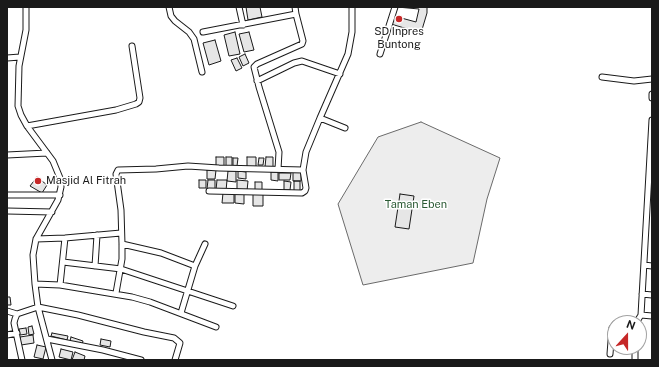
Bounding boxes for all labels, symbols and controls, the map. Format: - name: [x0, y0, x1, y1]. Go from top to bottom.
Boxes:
- marker: SD Inpres Buntong: [394, 14, 404, 24]
- place label: SD Inpres Buntong: [374, 25, 424, 51]
- place label: Masjid Al Fitrah: [46, 174, 126, 188]
- marker: Masjid Al Fitrah: [33, 176, 43, 186]
- park label: Taman Eben: [385, 198, 447, 212]
- north arrow: [607, 315, 647, 355]
- text: N: [625, 318, 637, 332]

